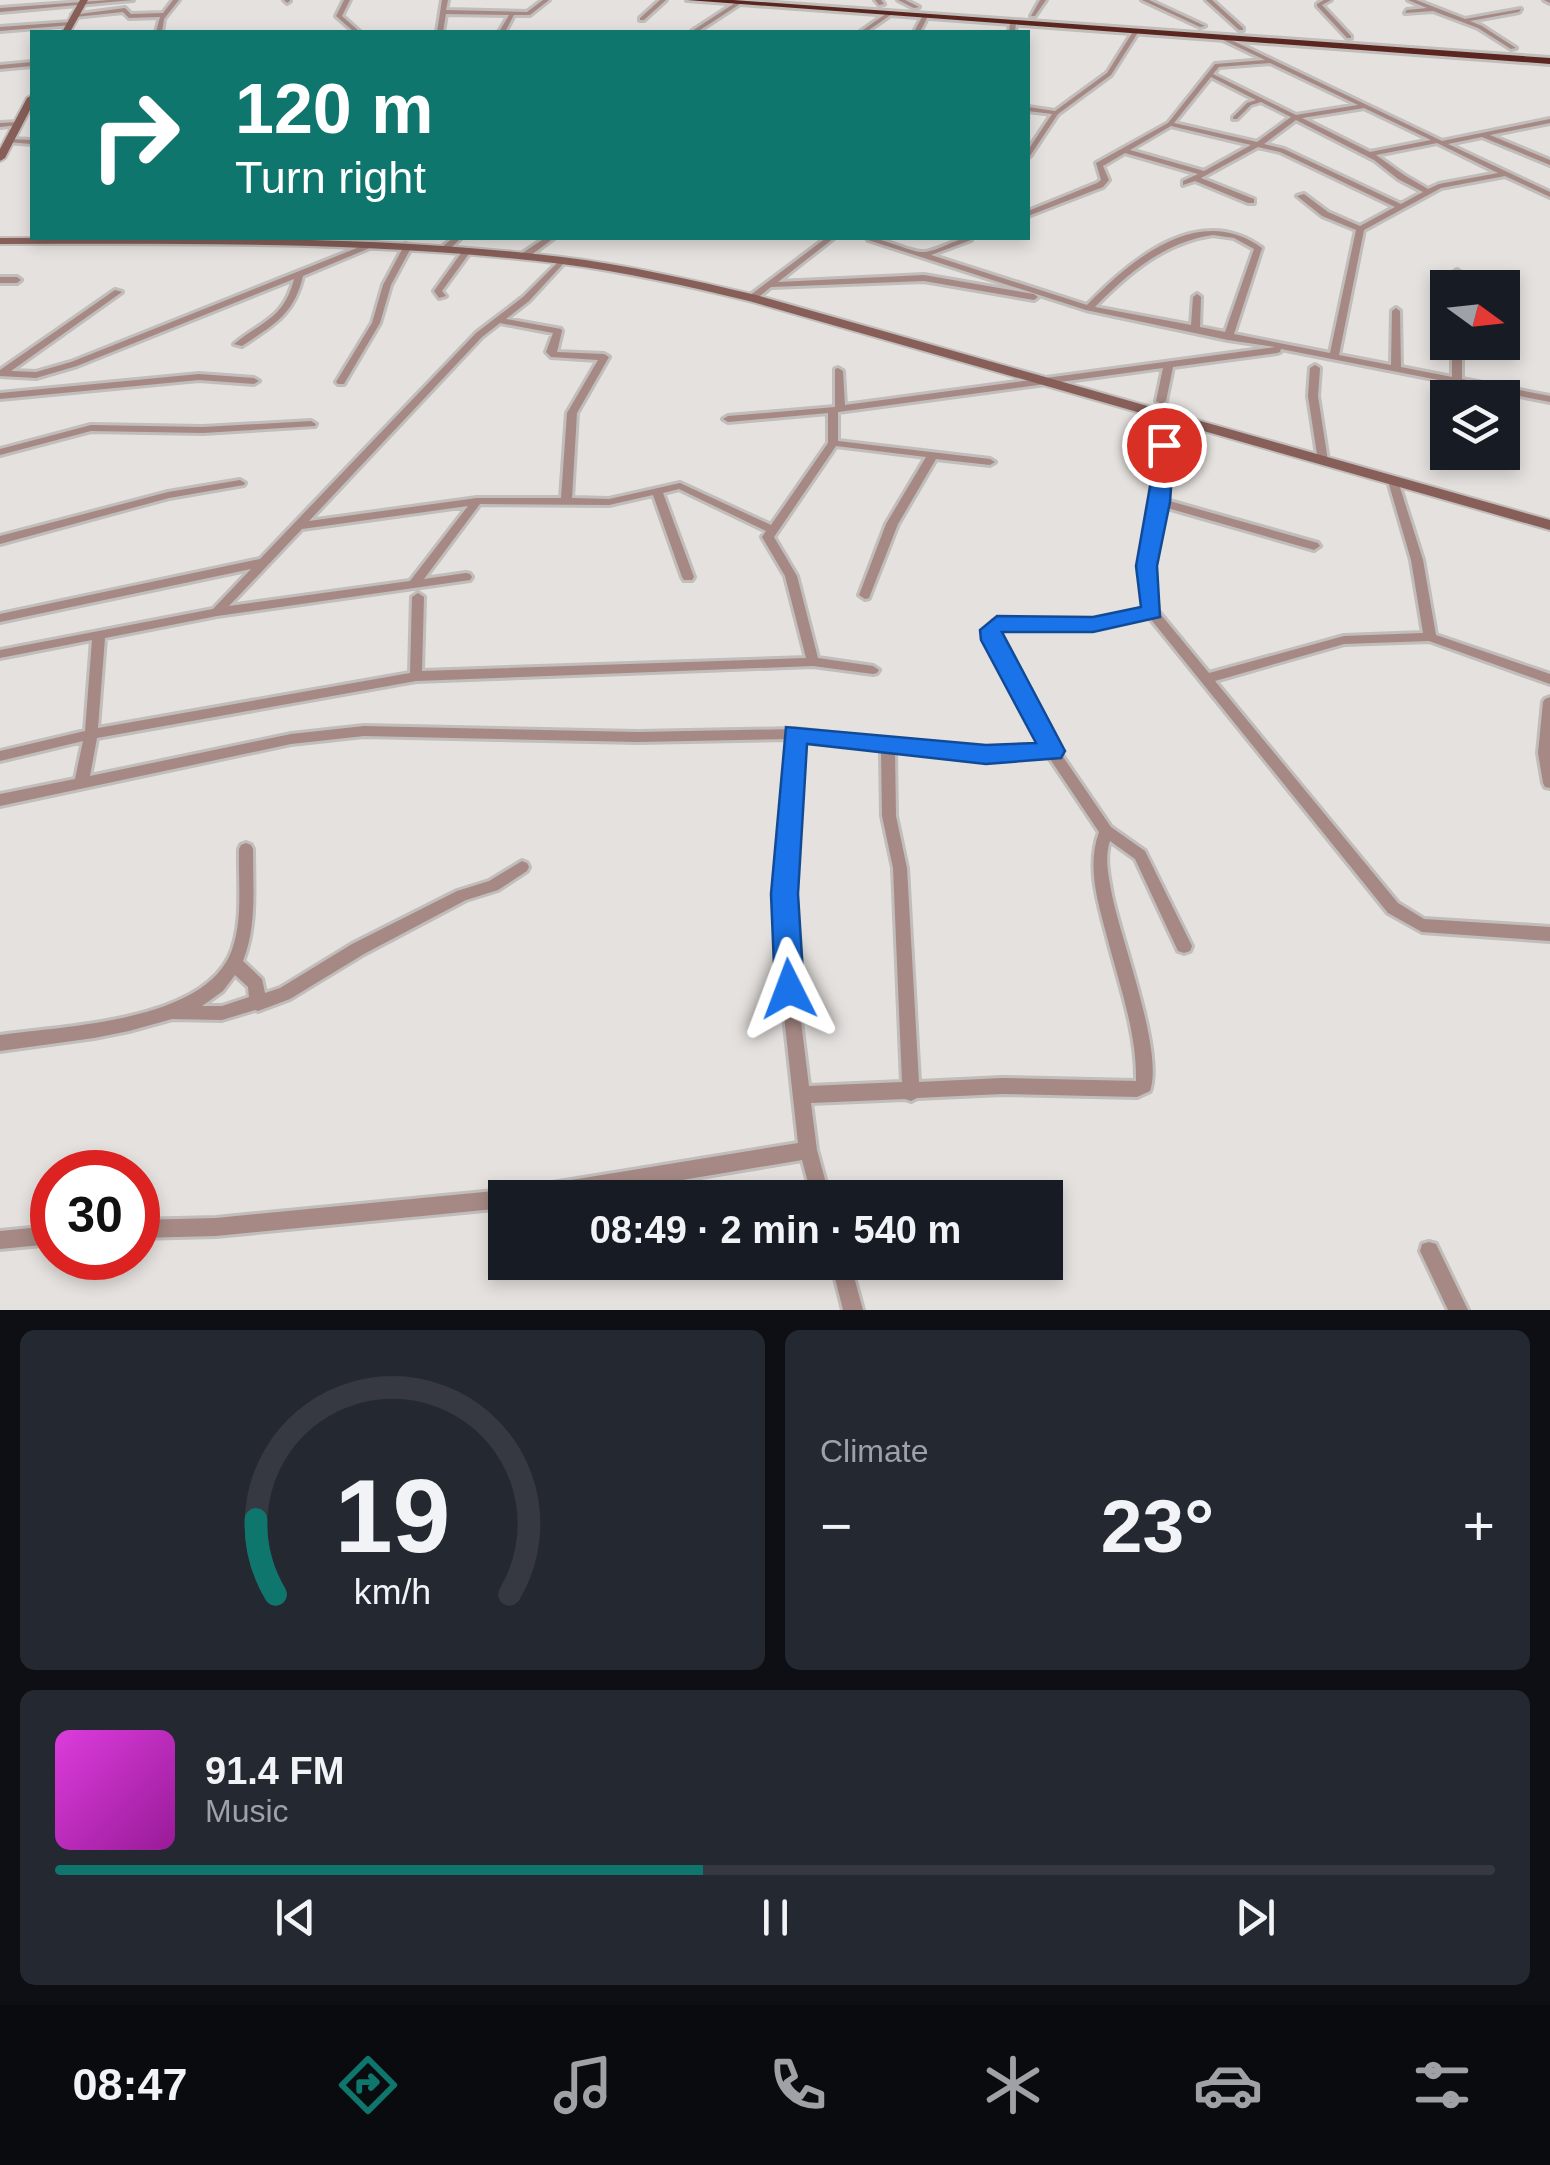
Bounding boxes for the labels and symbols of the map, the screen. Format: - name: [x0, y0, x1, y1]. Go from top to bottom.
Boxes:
- north arrow: [1430, 270, 1520, 360]
- pin: [1122, 403, 1207, 488]
- position arrow: [737, 937, 841, 1041]
- speed limit sign: 30: [30, 1150, 160, 1280]

